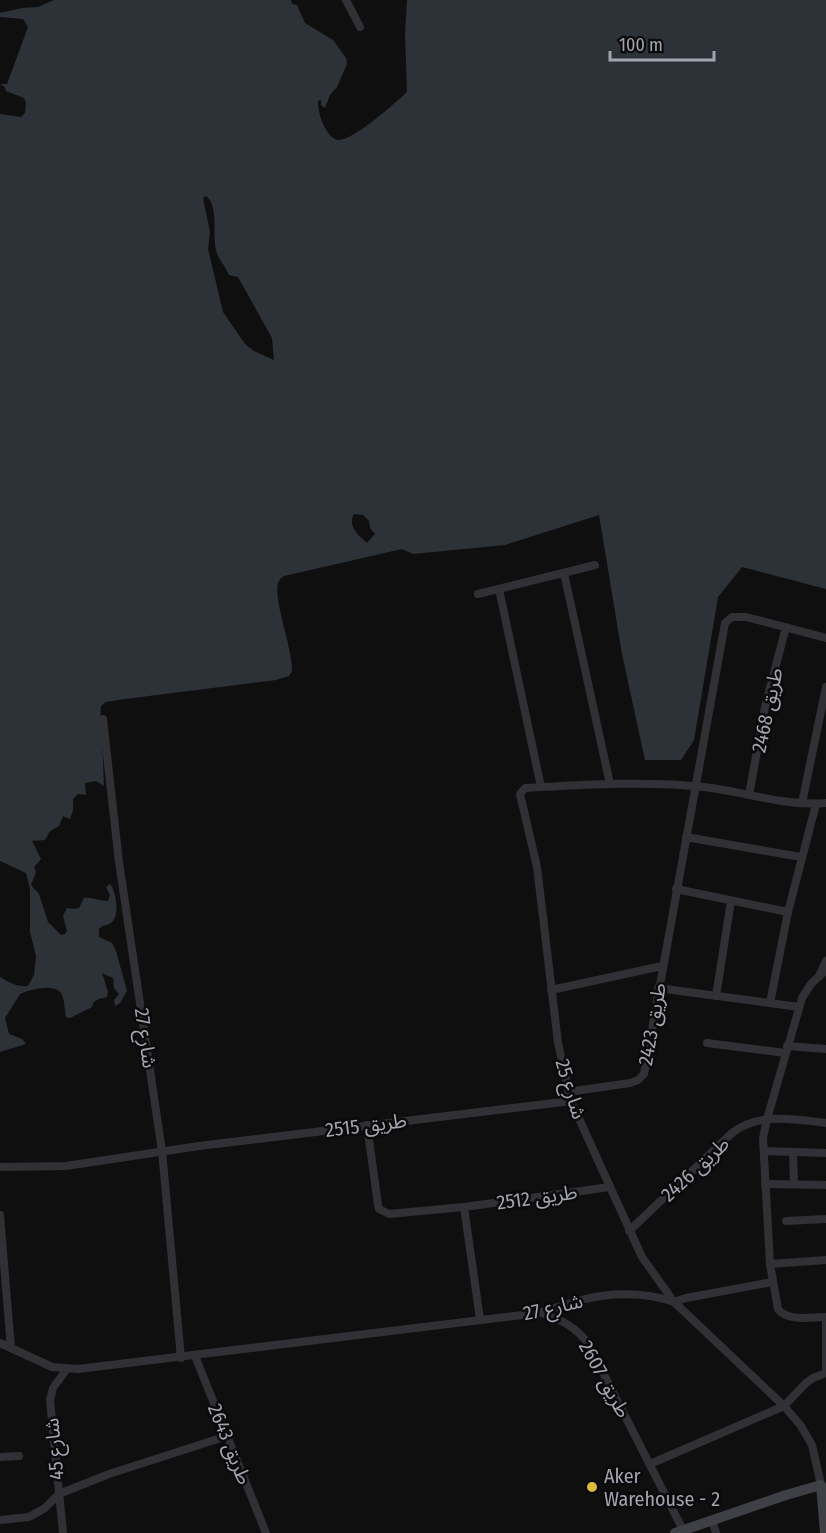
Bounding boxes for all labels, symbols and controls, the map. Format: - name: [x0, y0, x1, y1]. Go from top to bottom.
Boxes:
- scale bar: [610, 24, 714, 62]
- text: 100 m: [619, 34, 663, 56]
- street label: طريق 2468: [746, 666, 789, 755]
- street label: طريق 2423: [633, 981, 672, 1067]
- street label: شارع 27: [127, 1006, 162, 1070]
- street label: شارع 25: [548, 1056, 591, 1123]
- street label: طريق 2515: [324, 1108, 408, 1143]
- street label: طريق 2426: [656, 1131, 735, 1207]
- street label: طريق 2512: [495, 1179, 579, 1216]
- street label: شارع 27: [521, 1289, 586, 1328]
- street label: طريق 2607: [573, 1336, 636, 1422]
- street label: طريق 2643: [202, 1400, 257, 1488]
- street label: شارع 45: [39, 1417, 72, 1481]
- place label: Aker Warehouse - 2: [604, 1464, 720, 1511]
- marker: Aker Warehouse - 2: [585, 1480, 599, 1494]

